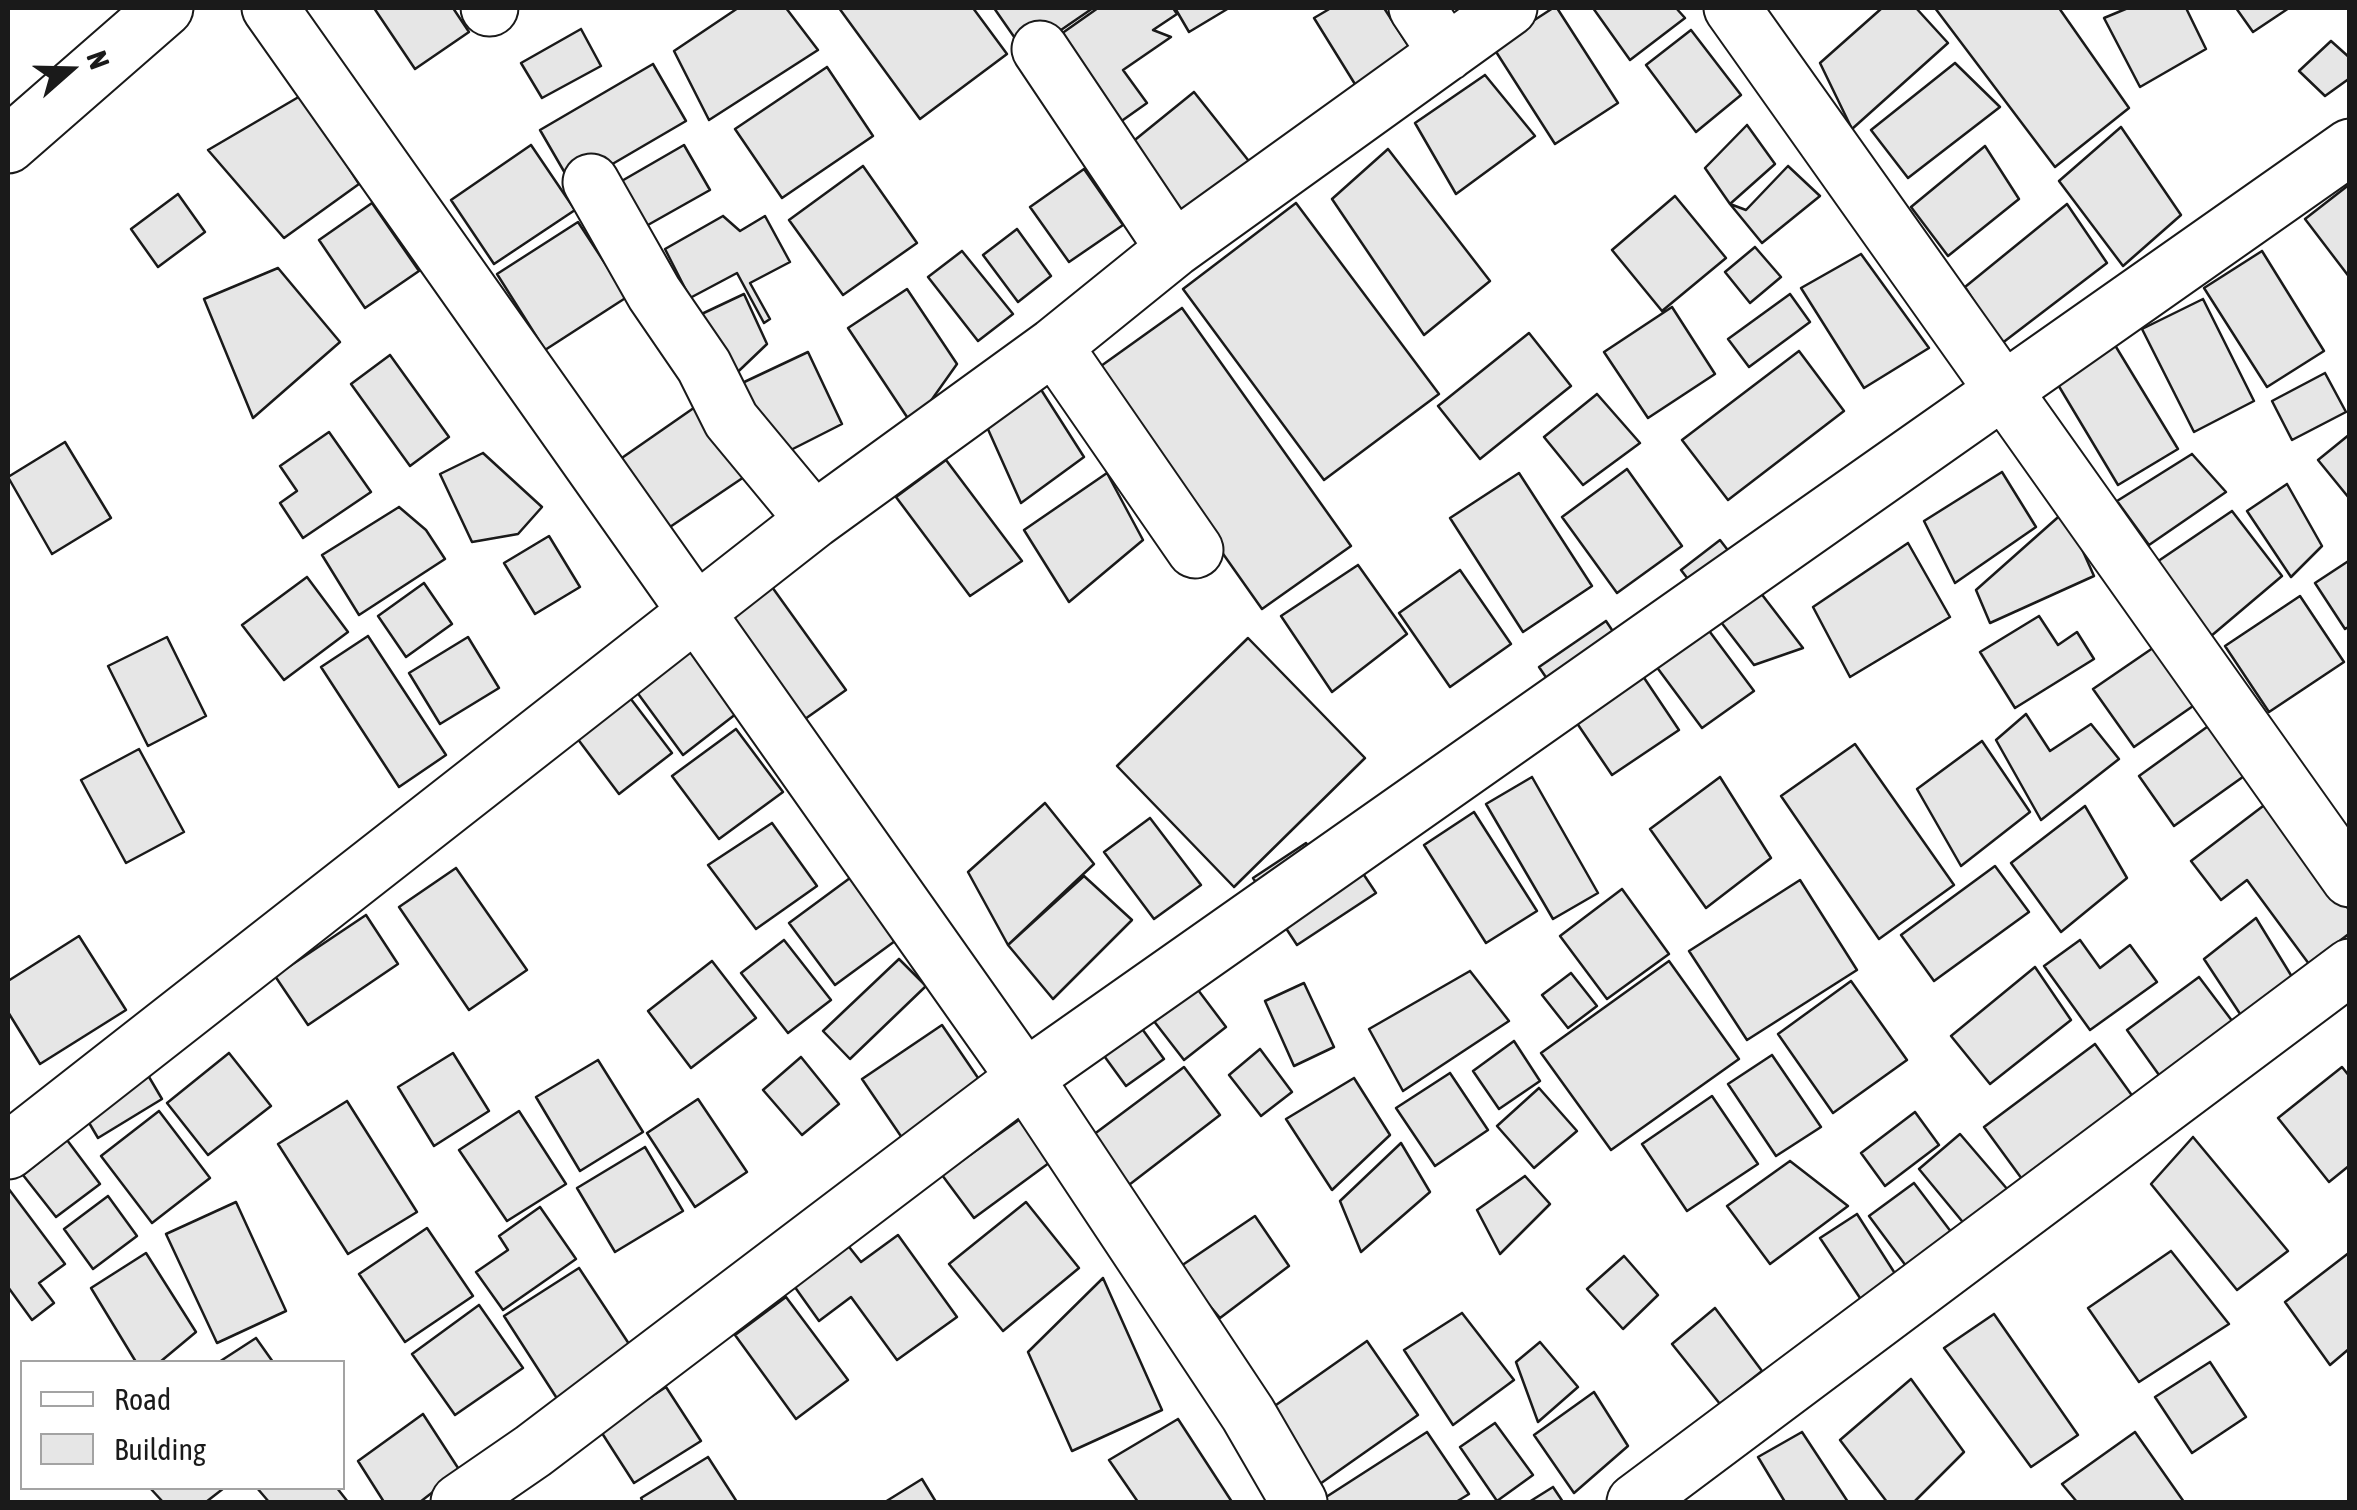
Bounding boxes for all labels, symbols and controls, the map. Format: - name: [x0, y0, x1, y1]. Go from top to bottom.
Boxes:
- north arrow: [20, 20, 120, 120]
- text: N: [80, 46, 116, 73]
- legend: [20, 1360, 345, 1490]
- text: Road: [114, 1382, 171, 1416]
- text: Building: [114, 1432, 206, 1466]

